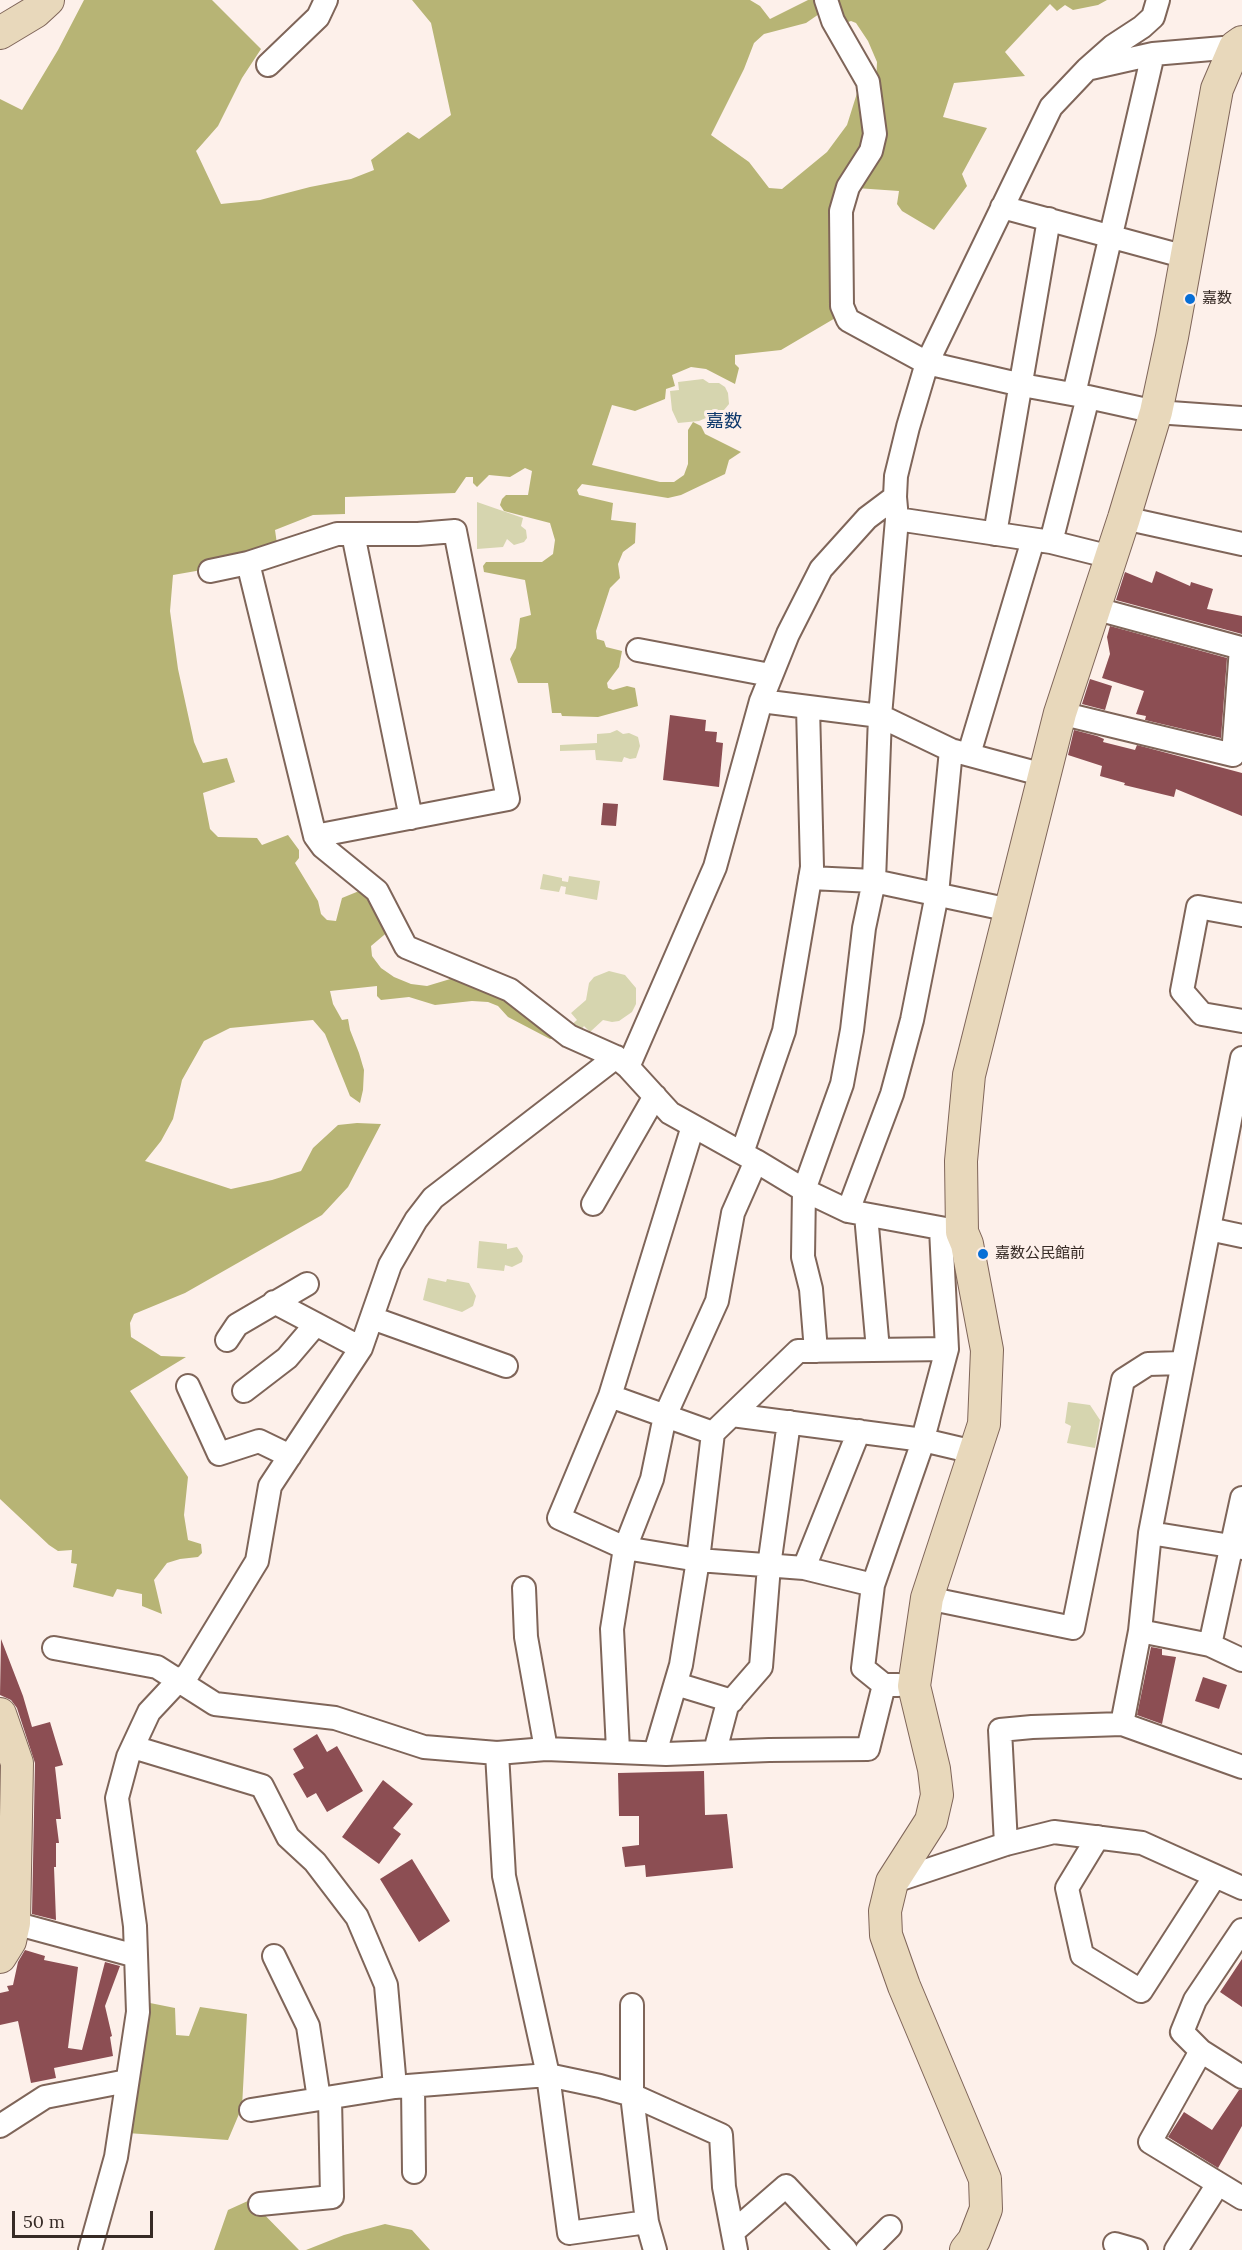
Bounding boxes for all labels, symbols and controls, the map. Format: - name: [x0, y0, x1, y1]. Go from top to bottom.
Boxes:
- place label: 嘉数: [1202, 290, 1232, 308]
- marker: 嘉数: [1183, 292, 1197, 306]
- district label: 嘉数: [706, 411, 742, 433]
- place label: 嘉数公民館前: [995, 1245, 1085, 1263]
- marker: 嘉数公民館前: [976, 1247, 990, 1261]
- scale bar: [15, 2199, 156, 2237]
- text: 50 m: [23, 2210, 65, 2233]

